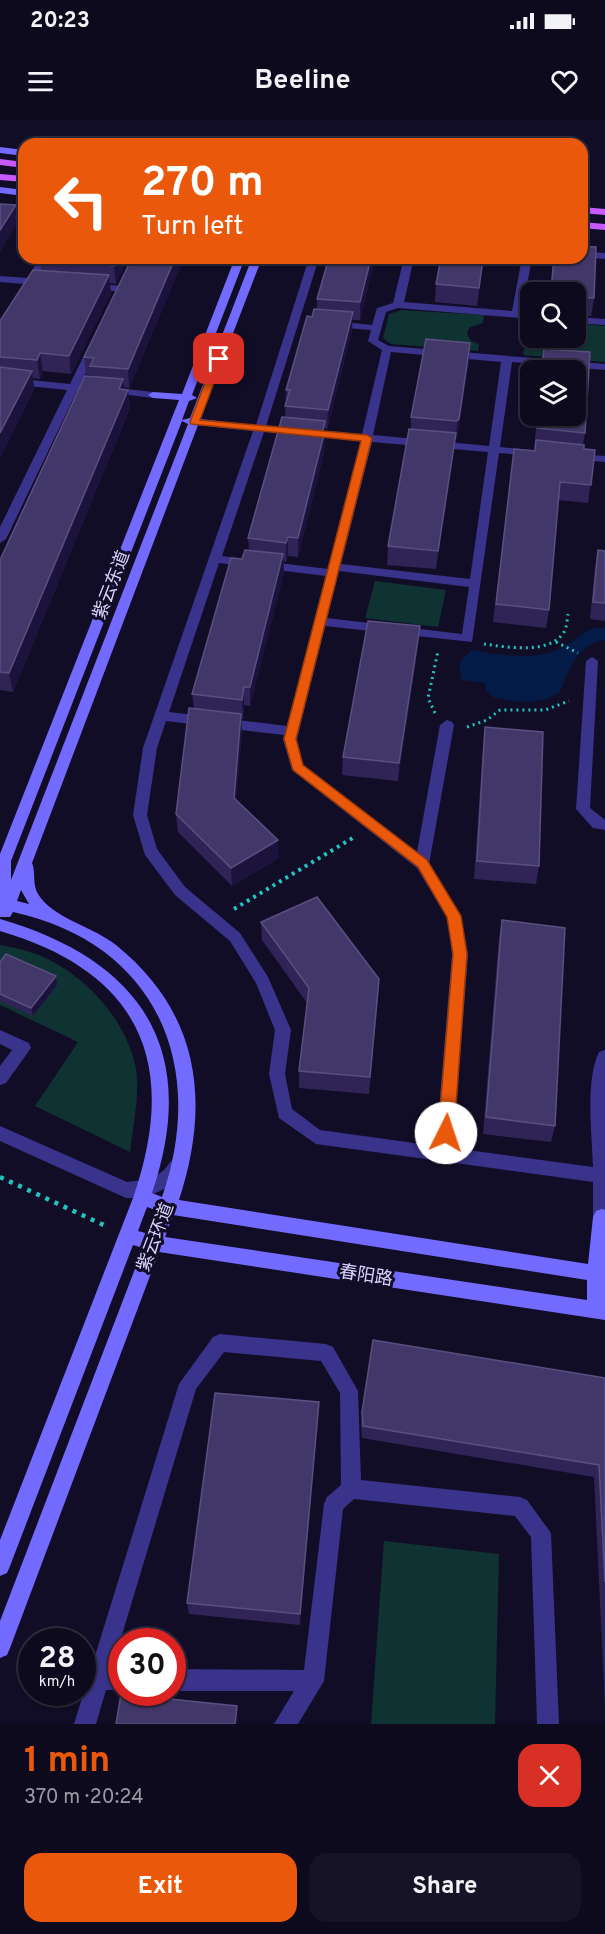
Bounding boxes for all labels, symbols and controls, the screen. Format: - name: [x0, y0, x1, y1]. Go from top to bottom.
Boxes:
- text: 20:23: [30, 8, 90, 35]
- text: Beeline: [254, 64, 351, 98]
- icon: menu: [24, 65, 57, 98]
- icon: heart: [548, 65, 581, 98]
- text: 270 m: [141, 158, 264, 211]
- icon: left: [42, 162, 120, 240]
- text: Turn left: [141, 210, 243, 244]
- map controls: [520, 282, 586, 426]
- button: search: [520, 282, 586, 348]
- pin: [193, 333, 244, 384]
- icon: arrive: [202, 342, 235, 375]
- button: layers: [520, 360, 586, 426]
- street label: 紫云东道: [89, 548, 136, 623]
- position arrow: [414, 1101, 478, 1165]
- street label: 紫云环道: [133, 1200, 180, 1275]
- street label: 春阳路: [337, 1261, 394, 1292]
- speed limit sign: 30: [108, 1628, 186, 1706]
- text: 28: [38, 1641, 76, 1678]
- text: km/h: [39, 1673, 75, 1692]
- text: 1 min: [24, 1739, 110, 1785]
- button: close: [518, 1744, 581, 1807]
- text: 370 m · 20:24: [24, 1785, 144, 1811]
- button: Exit: [24, 1853, 297, 1922]
- button: Share: [309, 1853, 581, 1922]

